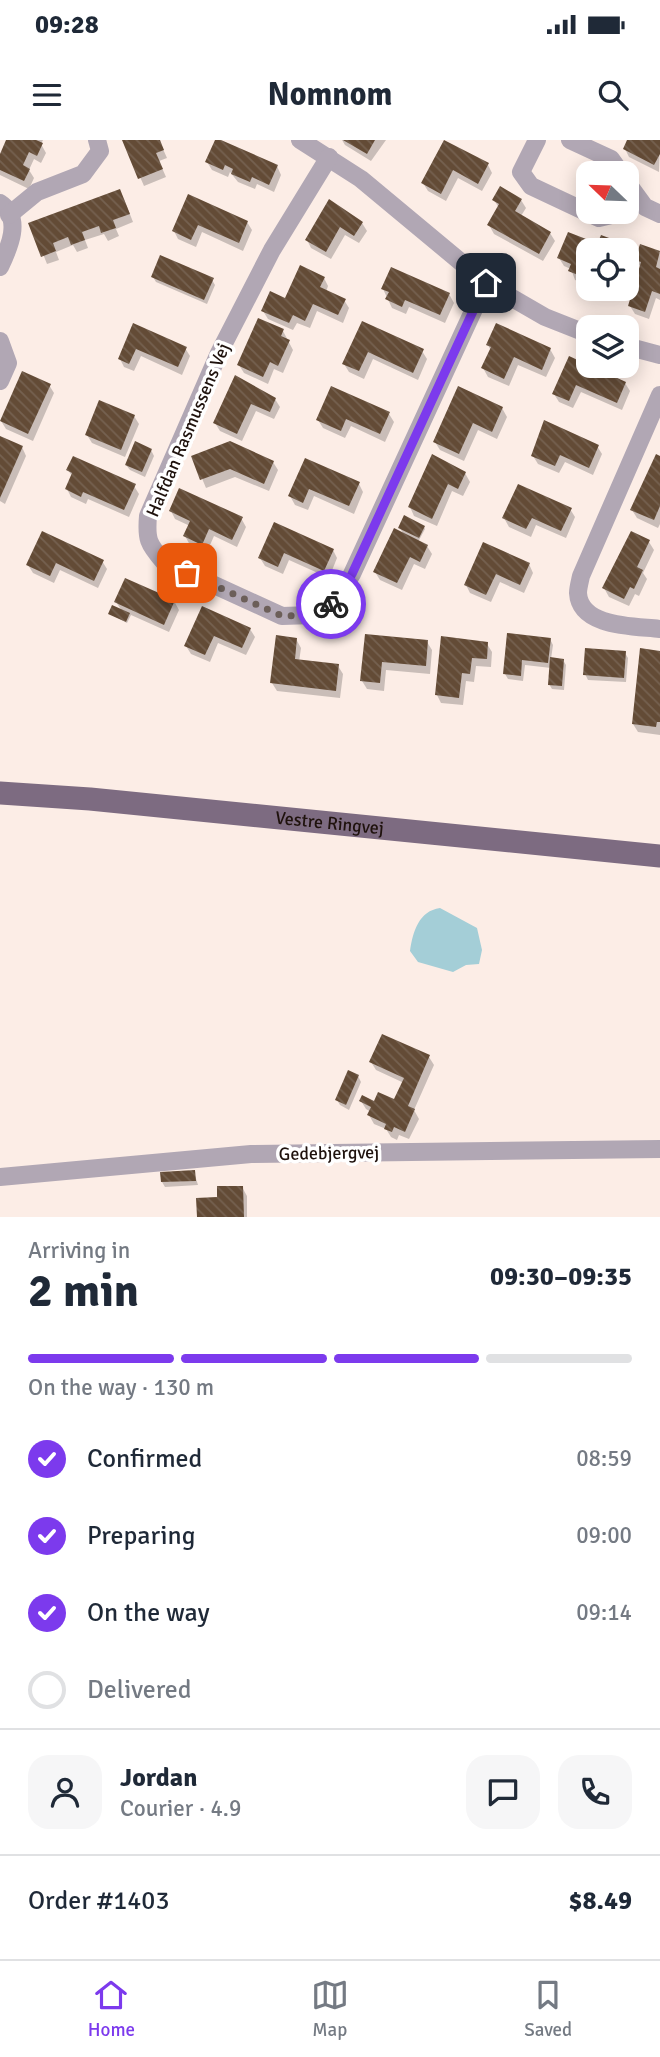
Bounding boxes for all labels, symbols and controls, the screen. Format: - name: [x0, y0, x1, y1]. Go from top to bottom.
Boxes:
- text: 09:28: [35, 9, 99, 41]
- text: Nomnom: [268, 75, 392, 114]
- icon: menu: [28, 76, 66, 114]
- icon: search: [594, 76, 632, 114]
- north arrow: [576, 161, 639, 224]
- map controls: [576, 161, 639, 378]
- button: locate: [576, 238, 639, 301]
- pin: [456, 253, 516, 313]
- icon: home: [467, 264, 505, 302]
- button: layers: [576, 315, 639, 378]
- street label: Halfdan Rasmussens Vej: [141, 340, 235, 520]
- pin: [157, 543, 217, 603]
- icon: bag: [168, 554, 206, 592]
- courier: [296, 569, 366, 639]
- icon: bike: [312, 585, 350, 623]
- street label: Vestre Ringvej: [274, 807, 385, 839]
- street label: Gedebjergvej: [279, 1141, 379, 1165]
- text: Arriving in: [28, 1236, 130, 1265]
- text: 09:30–09:35: [490, 1261, 632, 1293]
- text: 2 min: [28, 1263, 139, 1319]
- text: On the way · 130 m: [28, 1373, 214, 1402]
- icon: check: [28, 1440, 66, 1478]
- text: Confirmed: [87, 1443, 202, 1475]
- text: 08:59: [576, 1444, 632, 1473]
- icon: check: [28, 1517, 66, 1555]
- text: Preparing: [87, 1520, 195, 1552]
- text: 09:00: [576, 1521, 632, 1550]
- icon: check: [28, 1594, 66, 1632]
- text: On the way: [87, 1597, 210, 1629]
- text: 09:14: [576, 1598, 632, 1627]
- text: Delivered: [87, 1674, 192, 1706]
- button: person: [28, 1755, 102, 1829]
- button: chat: [466, 1755, 540, 1829]
- button: phone: [558, 1755, 632, 1829]
- text: Jordan: [120, 1762, 197, 1794]
- text: Courier · 4.9: [120, 1794, 241, 1823]
- text: Order #1403: [28, 1885, 169, 1917]
- text: $8.49: [568, 1885, 632, 1917]
- tab: Home: [88, 1976, 135, 2042]
- tab: Map: [311, 1976, 349, 2042]
- tab: Saved: [524, 1976, 572, 2042]

